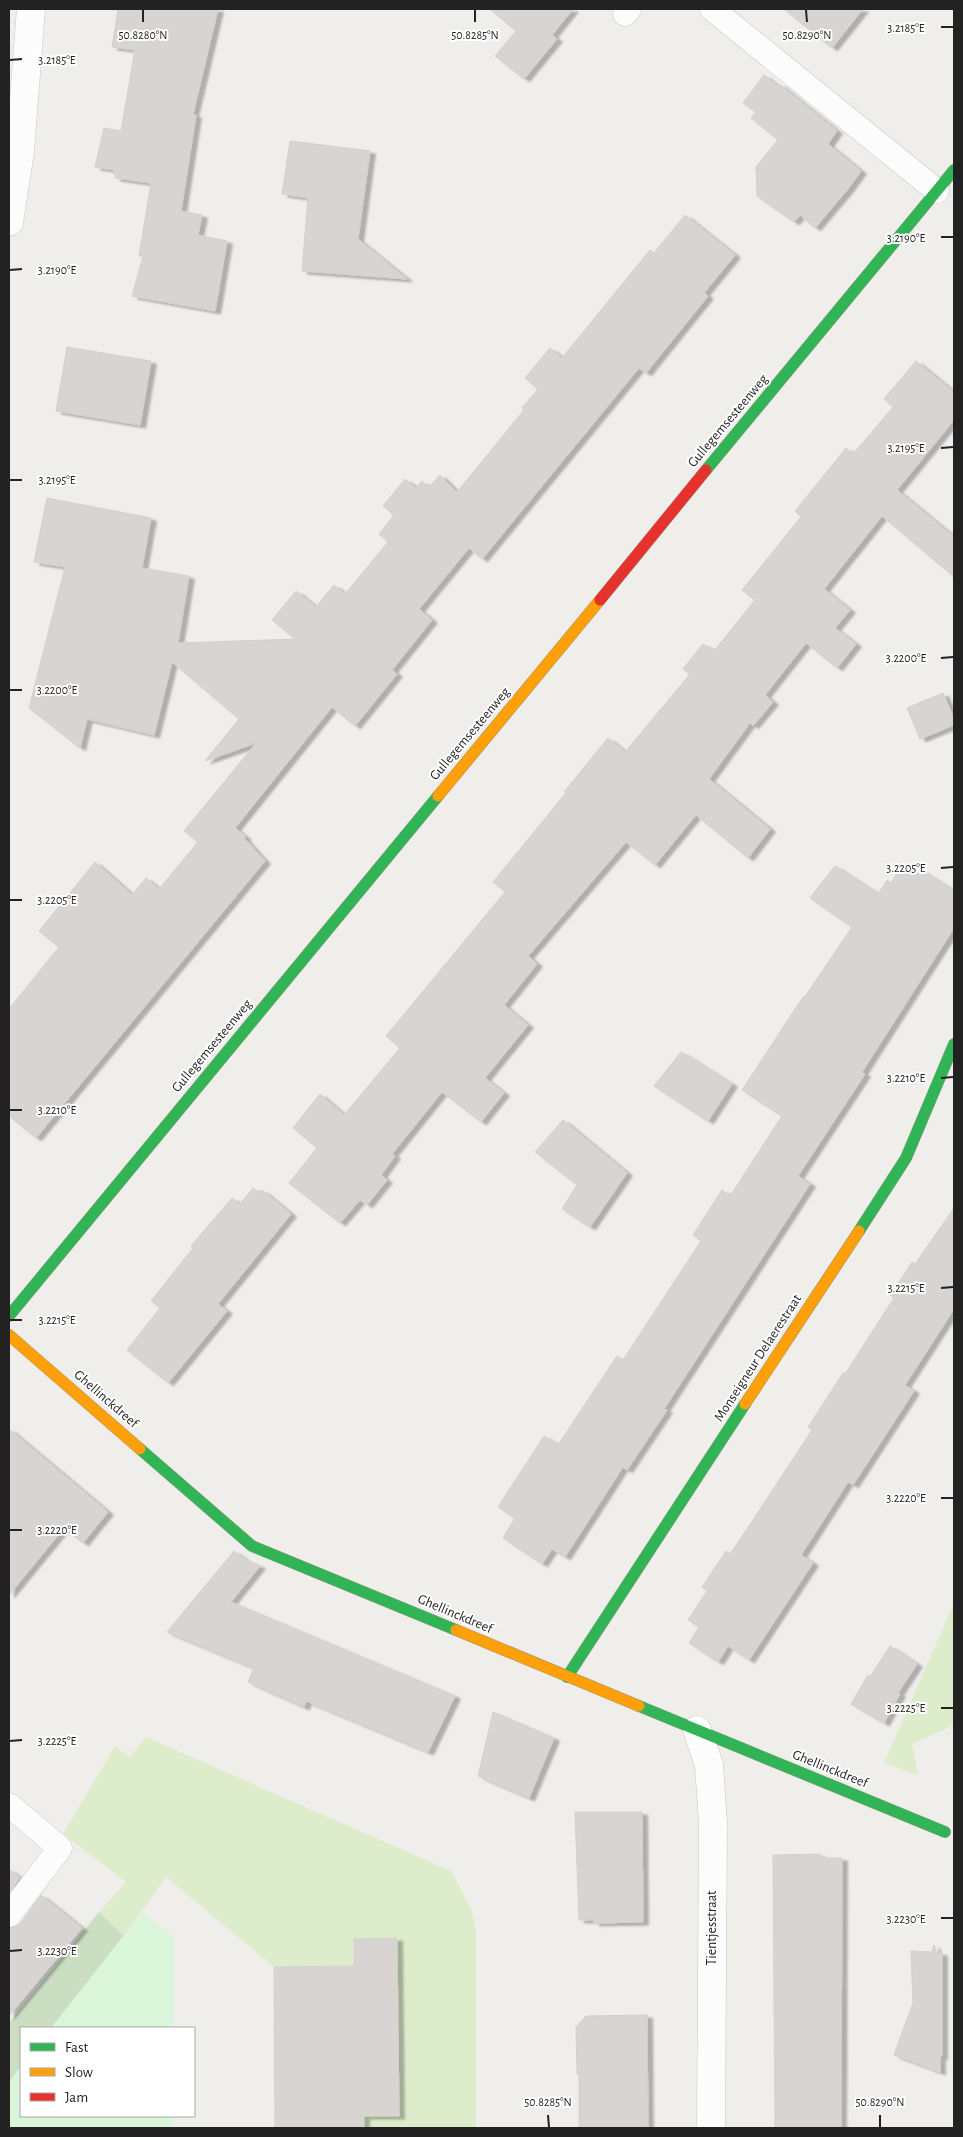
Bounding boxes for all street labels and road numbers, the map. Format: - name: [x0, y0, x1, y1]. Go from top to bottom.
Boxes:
- street label: Gullegemsesteenweg: [685, 372, 771, 470]
- street label: Gullegemsesteenweg: [427, 685, 513, 783]
- street label: Gullegemsesteenweg: [169, 997, 255, 1095]
- street label: Monseigneur Delaerestraat: [712, 1292, 805, 1424]
- street label: Ghellinckdreef: [71, 1367, 141, 1431]
- street label: Ghellinckdreef: [415, 1592, 495, 1636]
- street label: Ghellinckdreef: [790, 1748, 870, 1791]
- street label: Tientjesstraat: [705, 1890, 719, 1966]

